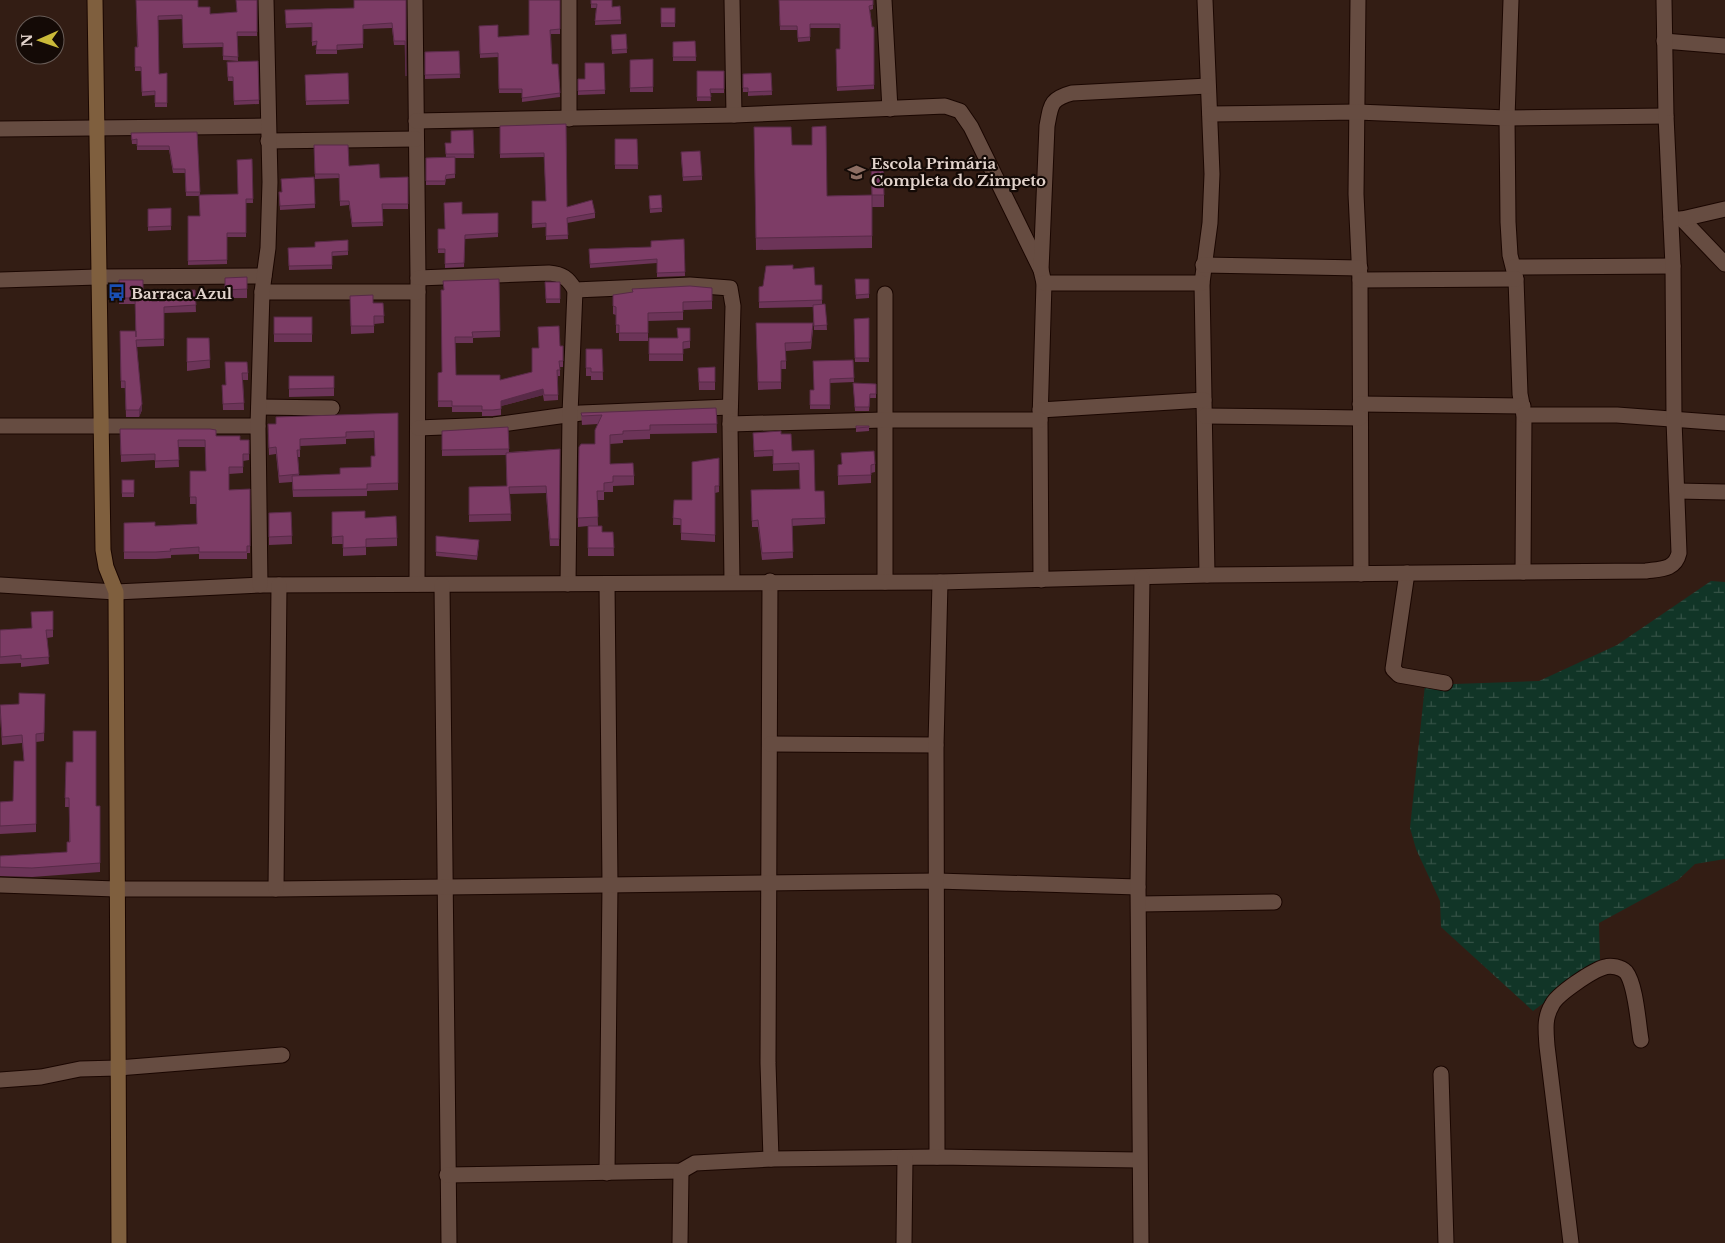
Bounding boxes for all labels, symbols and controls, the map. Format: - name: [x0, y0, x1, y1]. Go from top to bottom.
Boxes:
- north arrow: [15, 15, 65, 65]
- text: N: [18, 34, 36, 47]
- place label: Escola Primária Completa do Zimpeto: [871, 154, 1046, 190]
- school or university icon: Escola Primária Completa do Zimpeto: [847, 162, 867, 182]
- bus stop icon: Barraca Azul: [107, 283, 127, 303]
- place label: Barraca Azul: [131, 284, 233, 303]

